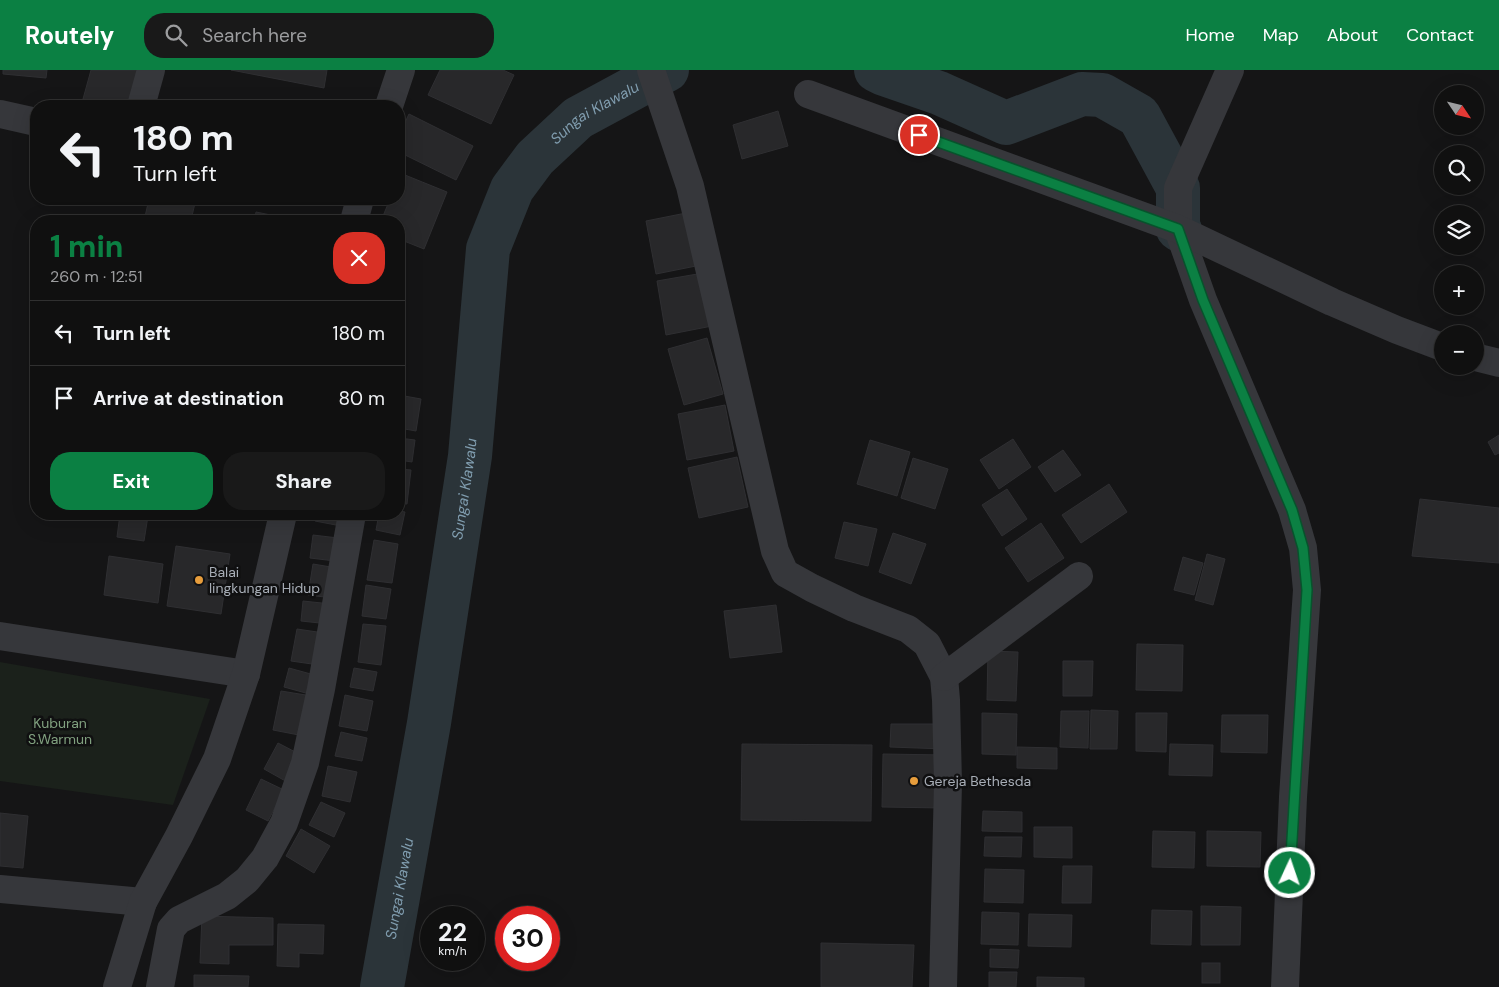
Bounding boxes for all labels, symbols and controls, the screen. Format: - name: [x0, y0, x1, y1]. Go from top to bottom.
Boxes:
- search box: [144, 13, 494, 58]
- text: Routely: [25, 20, 114, 51]
- icon: search: [162, 21, 190, 49]
- text: Search here: [202, 23, 307, 48]
- text: Home: [1185, 23, 1235, 47]
- text: Map: [1263, 23, 1299, 47]
- text: About: [1327, 23, 1378, 47]
- text: Contact: [1406, 23, 1474, 47]
- water label: Sungai Klawalu: [546, 77, 643, 149]
- north arrow: [1434, 85, 1484, 135]
- map controls: [1434, 85, 1484, 375]
- pin: [898, 114, 940, 156]
- text: 180 m: [133, 115, 234, 161]
- icon: left: [50, 120, 115, 185]
- icon: arrive: [905, 121, 933, 149]
- button: search: [1434, 145, 1484, 195]
- text: Turn left: [133, 159, 217, 188]
- button: layers: [1434, 205, 1484, 255]
- text: 1 min: [50, 227, 123, 266]
- button: close: [333, 232, 385, 284]
- button: +: [1434, 265, 1484, 315]
- text: 260 m · 12:51: [50, 266, 143, 287]
- icon: left: [50, 319, 78, 347]
- text: Turn left: [93, 321, 171, 346]
- text: 180 m: [333, 321, 385, 346]
- button: −: [1434, 325, 1484, 375]
- icon: arrive: [50, 384, 78, 412]
- text: Arrive at destination: [93, 386, 284, 411]
- text: 80 m: [338, 386, 385, 411]
- water label: Sungai Klawalu: [447, 437, 482, 541]
- button: Exit: [50, 452, 213, 510]
- button: Share: [223, 452, 385, 510]
- place label: Balai lingkungan Hidup: [209, 563, 320, 597]
- marker: Balai lingkungan Hidup: [193, 574, 205, 586]
- park label: Kuburan S.Warmun: [28, 714, 92, 748]
- place label: Gereja Bethesda: [924, 772, 1031, 790]
- marker: Gereja Bethesda: [908, 775, 920, 787]
- water label: Sungai Klawalu: [381, 836, 418, 941]
- position arrow: [1263, 846, 1315, 898]
- speed limit sign: 30: [495, 906, 560, 971]
- text: 22: [438, 916, 467, 949]
- text: km/h: [438, 943, 467, 959]

